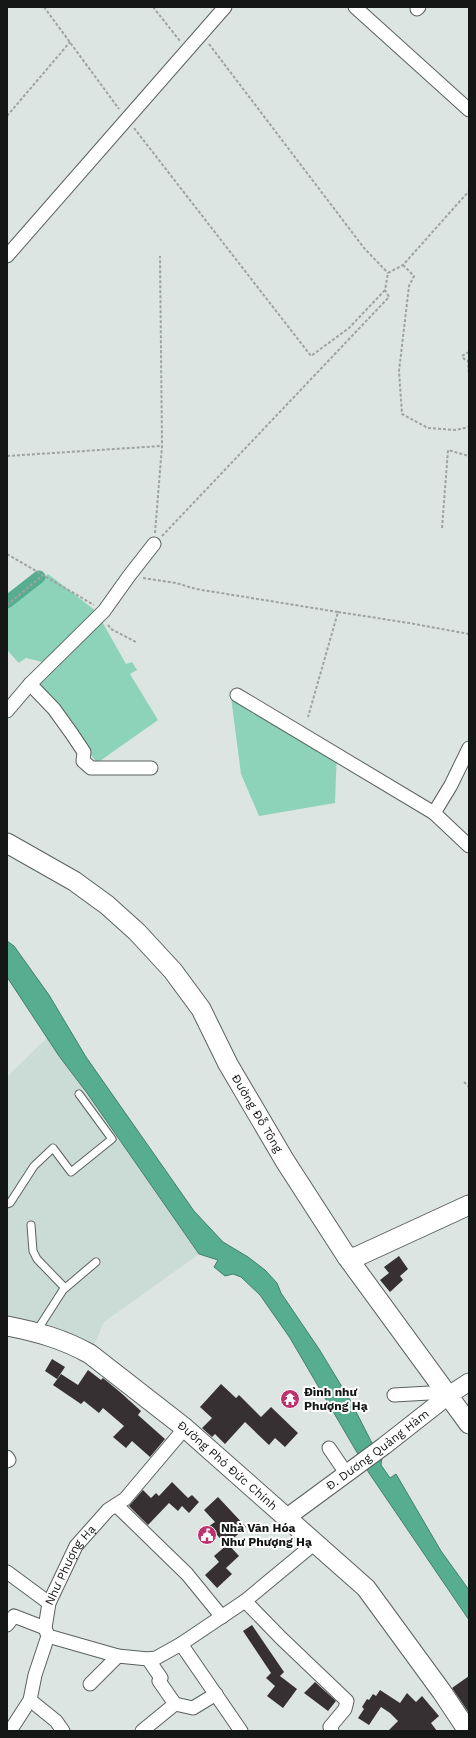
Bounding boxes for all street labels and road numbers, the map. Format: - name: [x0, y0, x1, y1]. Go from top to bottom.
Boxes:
- street label: Đường Đỗ Tông: [229, 1072, 286, 1155]
- street label: Đ. Dương Quảng Hàm: [323, 1407, 432, 1493]
- street label: Đường Phó Đức Chính: [175, 1418, 280, 1513]
- street label: Như Phượng Hạ: [42, 1522, 99, 1607]

